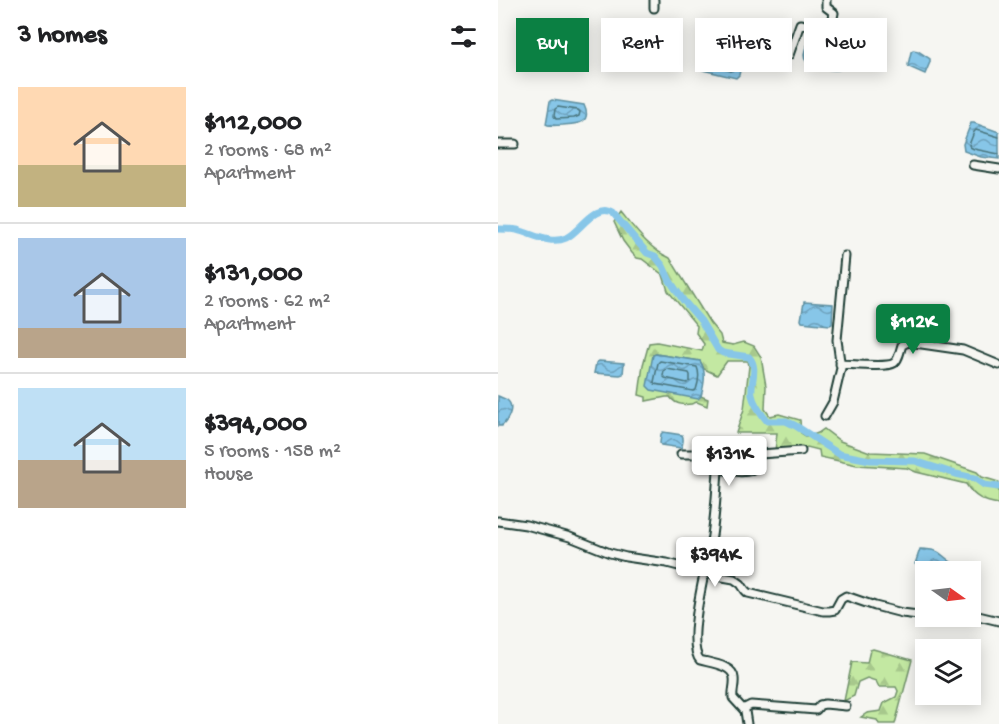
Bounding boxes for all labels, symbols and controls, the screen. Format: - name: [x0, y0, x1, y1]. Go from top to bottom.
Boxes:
- chip: Buy: [516, 18, 589, 72]
- chip: Rent: [601, 18, 683, 72]
- chip: Filters: [695, 18, 792, 72]
- chip: New: [804, 18, 887, 72]
- icon: filters: [447, 20, 480, 53]
- text: 3 homes: [18, 21, 107, 52]
- text: $112,000: [204, 109, 302, 140]
- icon: home: [66, 111, 138, 183]
- text: 2 rooms · 68 m²: [204, 140, 332, 163]
- text: Apartment: [204, 163, 294, 186]
- text: $131,000: [204, 260, 303, 291]
- icon: home: [66, 262, 138, 334]
- text: 2 rooms · 62 m²: [204, 291, 331, 314]
- pin: $112K: [871, 304, 955, 355]
- text: $112K: [890, 312, 936, 335]
- text: Apartment: [204, 314, 294, 337]
- text: $394,000: [204, 410, 307, 441]
- icon: home: [66, 412, 138, 484]
- pin: $131K: [687, 436, 771, 487]
- text: 5 rooms · 158 m²: [204, 441, 341, 464]
- text: $131K: [706, 444, 752, 467]
- text: House: [204, 464, 253, 487]
- pin: $394K: [673, 537, 757, 588]
- text: $394K: [690, 545, 740, 568]
- north arrow: [915, 561, 981, 627]
- map controls: [915, 561, 981, 705]
- button: layers: [915, 639, 981, 705]

